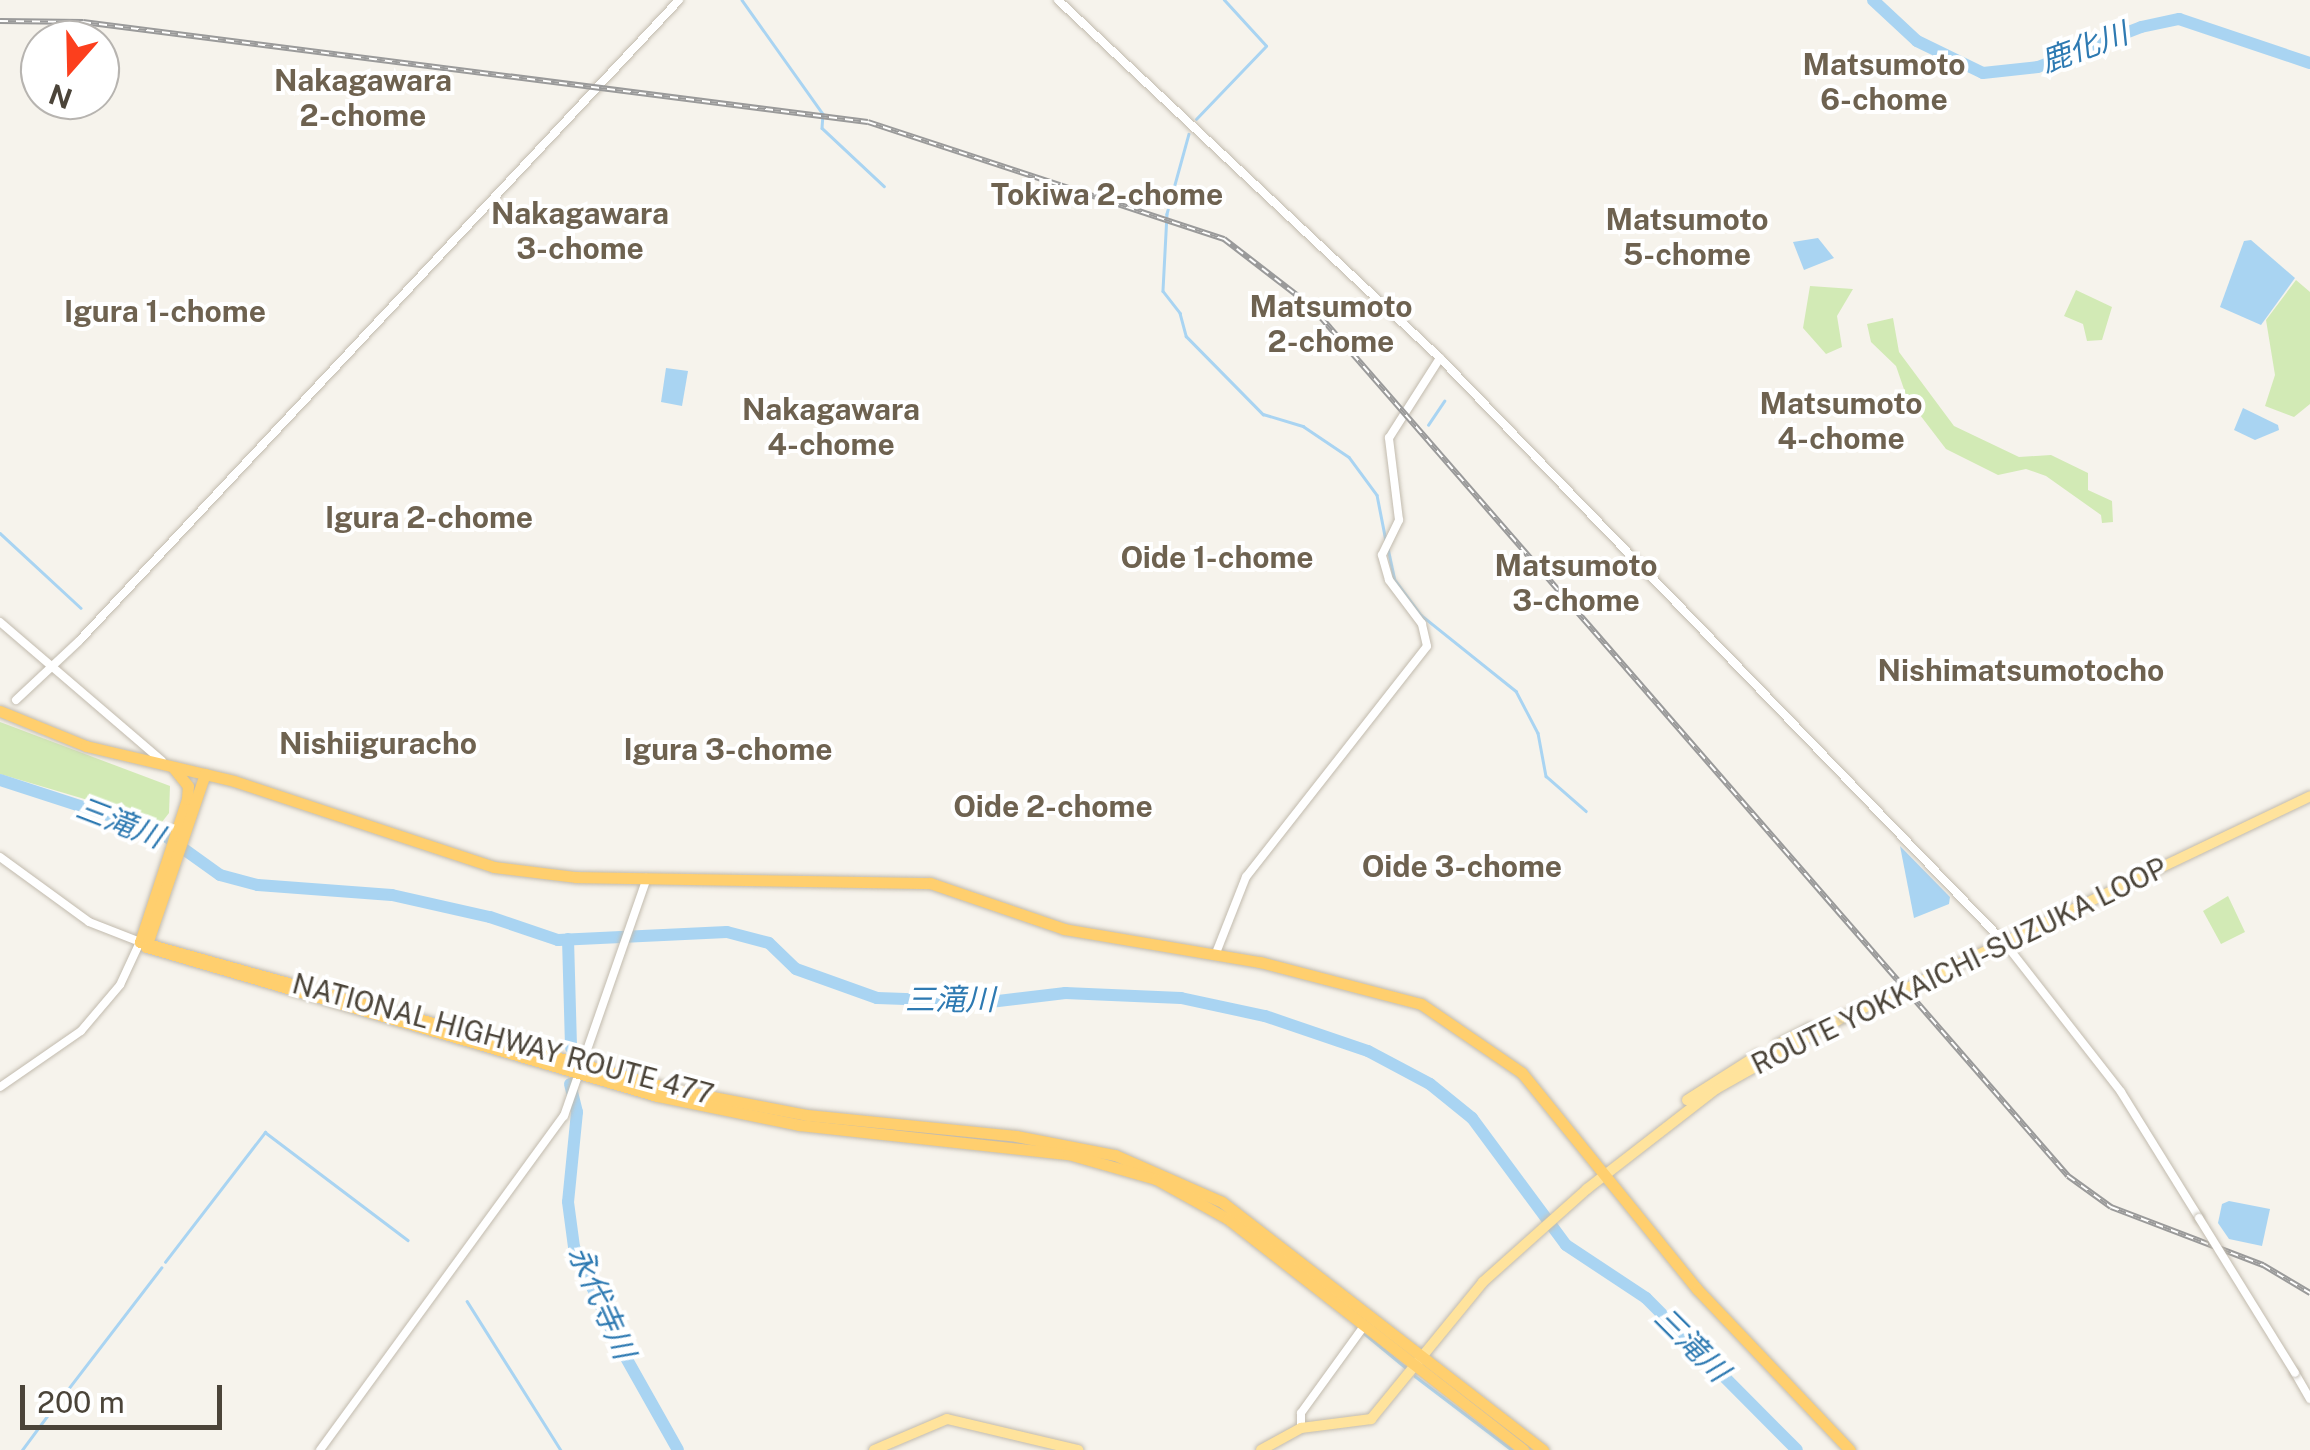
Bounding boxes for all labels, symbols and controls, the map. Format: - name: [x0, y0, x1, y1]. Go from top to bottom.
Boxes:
- water label: 鹿化川: [2036, 15, 2132, 79]
- north arrow: [20, 20, 120, 120]
- district label: Matsumoto 6-chome: [1803, 46, 1965, 116]
- district label: Nakagawara 2-chome: [274, 62, 452, 132]
- text: N: [44, 78, 76, 116]
- district label: Tokiwa 2-chome: [991, 176, 1223, 212]
- district label: Nakagawara 3-chome: [491, 195, 669, 266]
- district label: Matsumoto 5-chome: [1606, 201, 1768, 272]
- district label: Matsumoto 2-chome: [1250, 288, 1412, 358]
- district label: Igura 1-chome: [64, 293, 266, 329]
- district label: Matsumoto 4-chome: [1760, 385, 1922, 456]
- district label: Nakagawara 4-chome: [742, 391, 920, 462]
- district label: Igura 2-chome: [325, 499, 533, 535]
- district label: Oide 1-chome: [1120, 539, 1314, 575]
- district label: Matsumoto 3-chome: [1495, 547, 1657, 618]
- district label: Nishimatsumotocho: [1878, 652, 2164, 688]
- district label: Nishiiguracho: [279, 725, 477, 761]
- district label: Igura 3-chome: [623, 731, 833, 767]
- district label: Oide 2-chome: [953, 788, 1153, 824]
- water label: 三滝川: [72, 789, 168, 855]
- district label: Oide 3-chome: [1362, 848, 1562, 884]
- street label: ROUTE YOKKAICHI-SUZUKA LOOP: [1746, 851, 2172, 1081]
- street label: NATIONAL HIGHWAY ROUTE 477: [289, 967, 717, 1111]
- water label: 三滝川: [905, 981, 995, 1017]
- water label: 永代寺川: [561, 1240, 643, 1364]
- water label: 三滝川: [1647, 1299, 1737, 1389]
- scale bar: [25, 1365, 228, 1427]
- text: 200 m: [37, 1384, 125, 1420]

